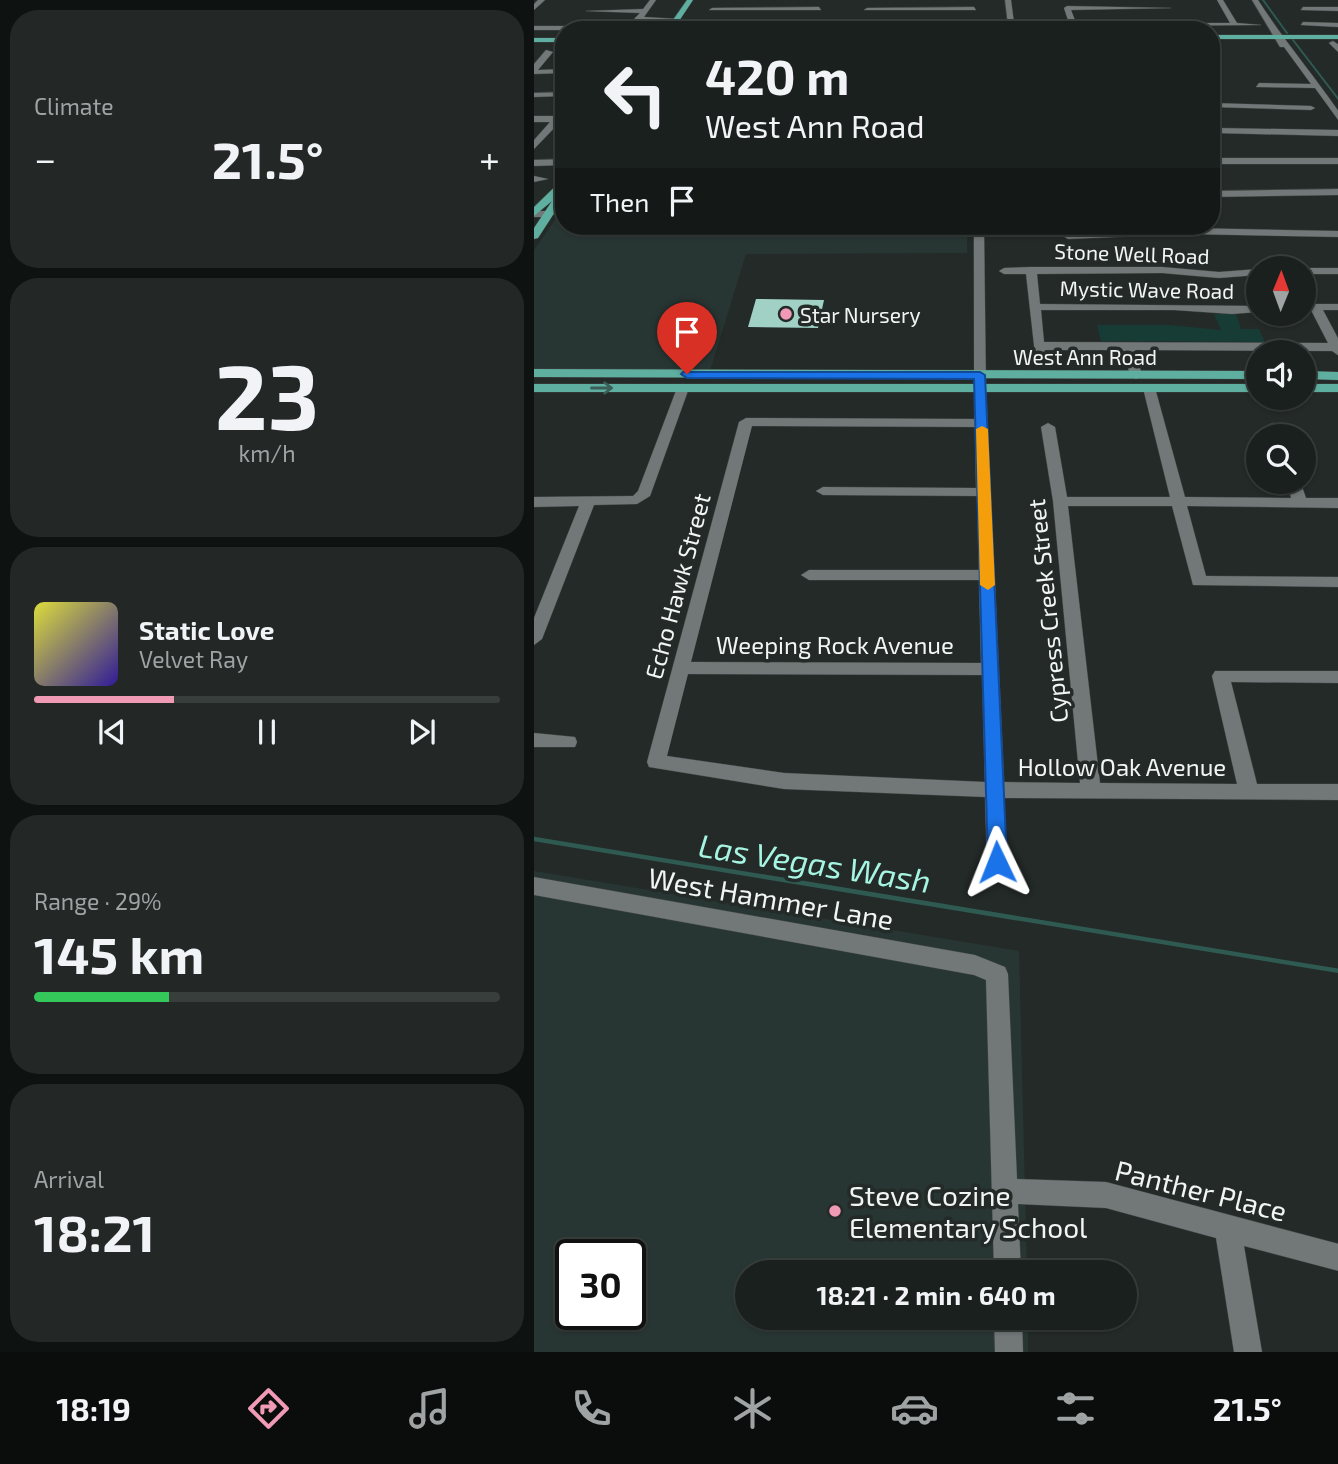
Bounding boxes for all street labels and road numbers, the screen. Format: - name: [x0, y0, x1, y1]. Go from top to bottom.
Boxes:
- street label: Stone Well Road: [1054, 238, 1210, 268]
- street label: Mystic Wave Road: [1059, 275, 1235, 303]
- street label: West Ann Road: [1013, 344, 1157, 369]
- street label: Echo Hawk Street: [638, 490, 716, 682]
- street label: Cypress Creek Street: [1021, 498, 1073, 724]
- street label: Weeping Rock Avenue: [716, 630, 954, 659]
- street label: Hollow Oak Avenue: [1018, 752, 1226, 781]
- street label: West Hammer Lane: [646, 860, 896, 936]
- street label: Panther Place: [1112, 1152, 1290, 1228]

